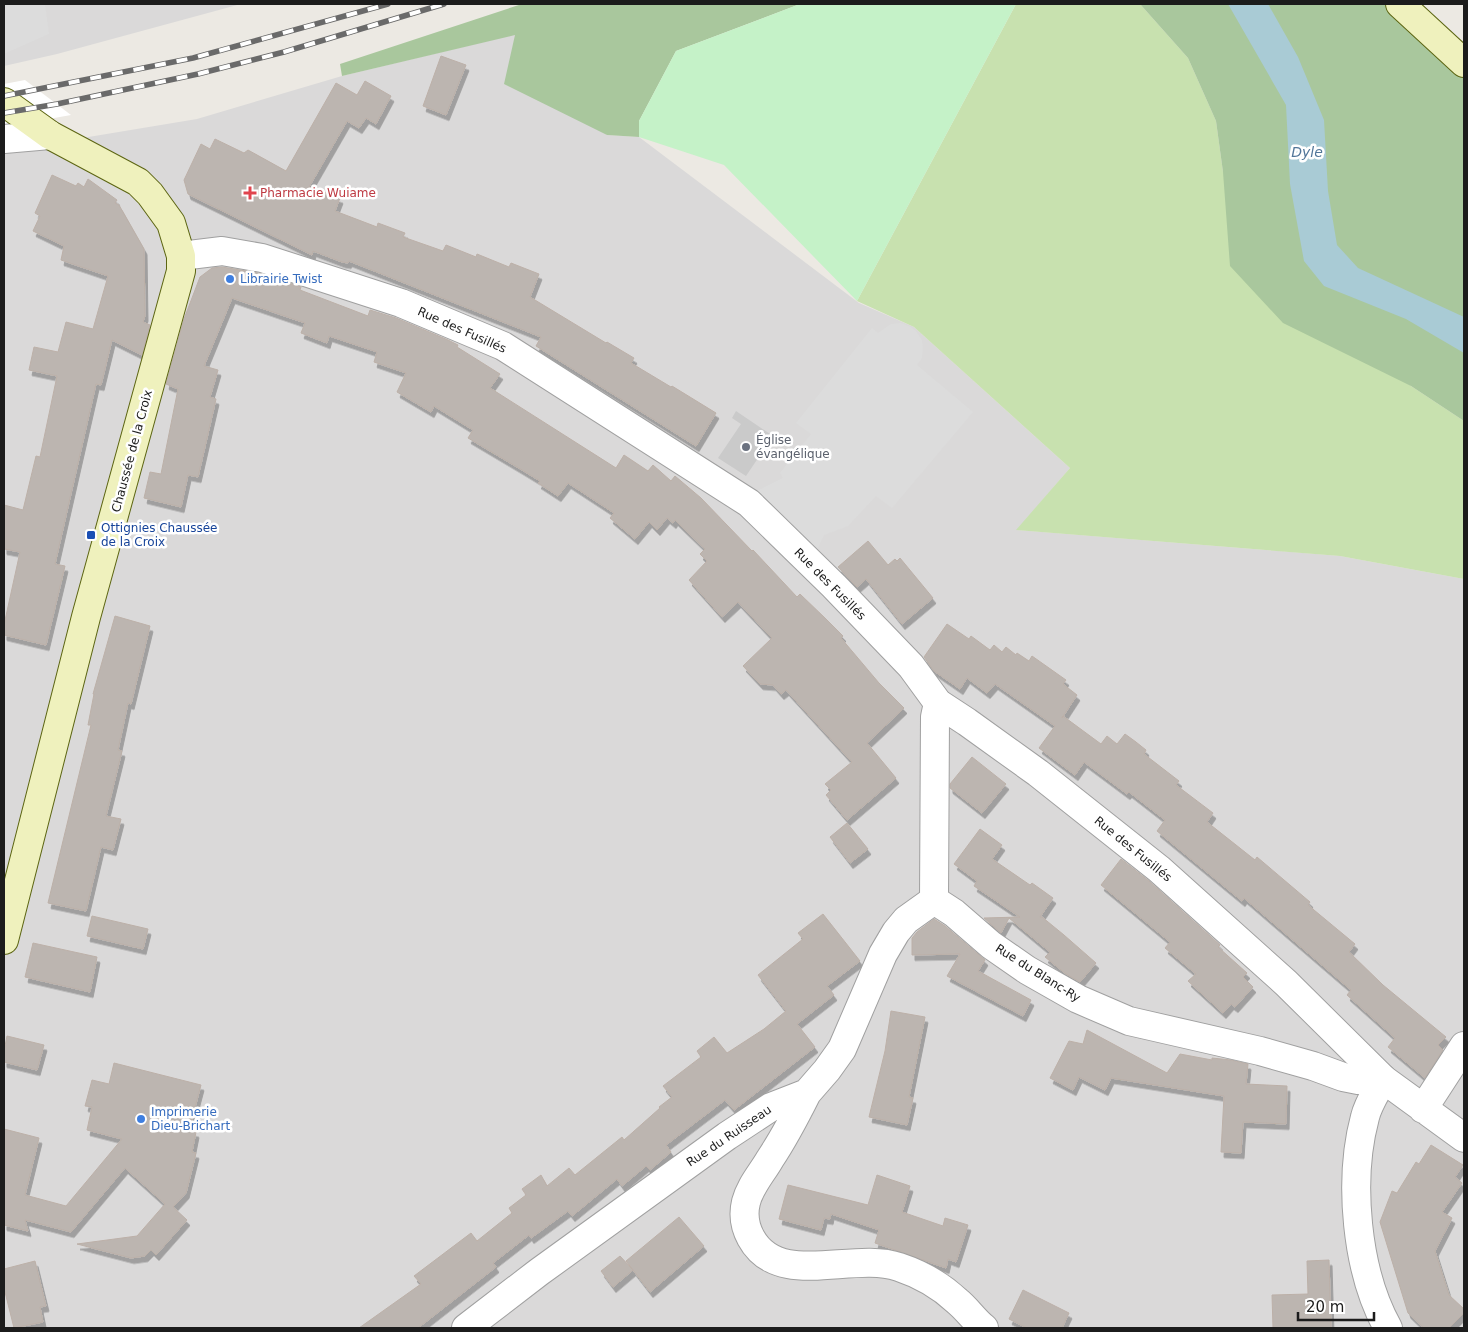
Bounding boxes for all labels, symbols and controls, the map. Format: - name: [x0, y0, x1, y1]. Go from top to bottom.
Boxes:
- water label: Dyle: [1291, 144, 1323, 160]
- place label: Pharmacie Wuiame: [260, 186, 376, 200]
- marker: Pharmacie Wuiame: [244, 187, 256, 199]
- place label: Librairie Twist: [240, 272, 322, 286]
- marker: Librairie Twist: [224, 273, 236, 285]
- street label: Rue des Fusillés: [416, 304, 508, 356]
- street label: Chaussée de la Croix: [109, 388, 155, 514]
- place label: Église évangélique: [756, 432, 830, 461]
- marker: Église évangélique: [740, 441, 752, 453]
- place label: Ottignies Chaussée de la Croix: [101, 521, 217, 549]
- marker: Ottignies Chaussée de la Croix: [85, 529, 97, 541]
- street label: Rue des Fusillés: [791, 545, 869, 623]
- street label: Rue des Fusillés: [1092, 814, 1174, 884]
- street label: Rue du Blanc-Ry: [993, 941, 1083, 1005]
- street label: Rue du Ruisseau: [684, 1102, 774, 1170]
- place label: Imprimerie Dieu-Brichart: [151, 1105, 230, 1133]
- marker: Imprimerie Dieu-Brichart: [135, 1113, 147, 1125]
- scale bar: [1298, 1290, 1374, 1322]
- text: 20 m: [1306, 1298, 1344, 1316]

